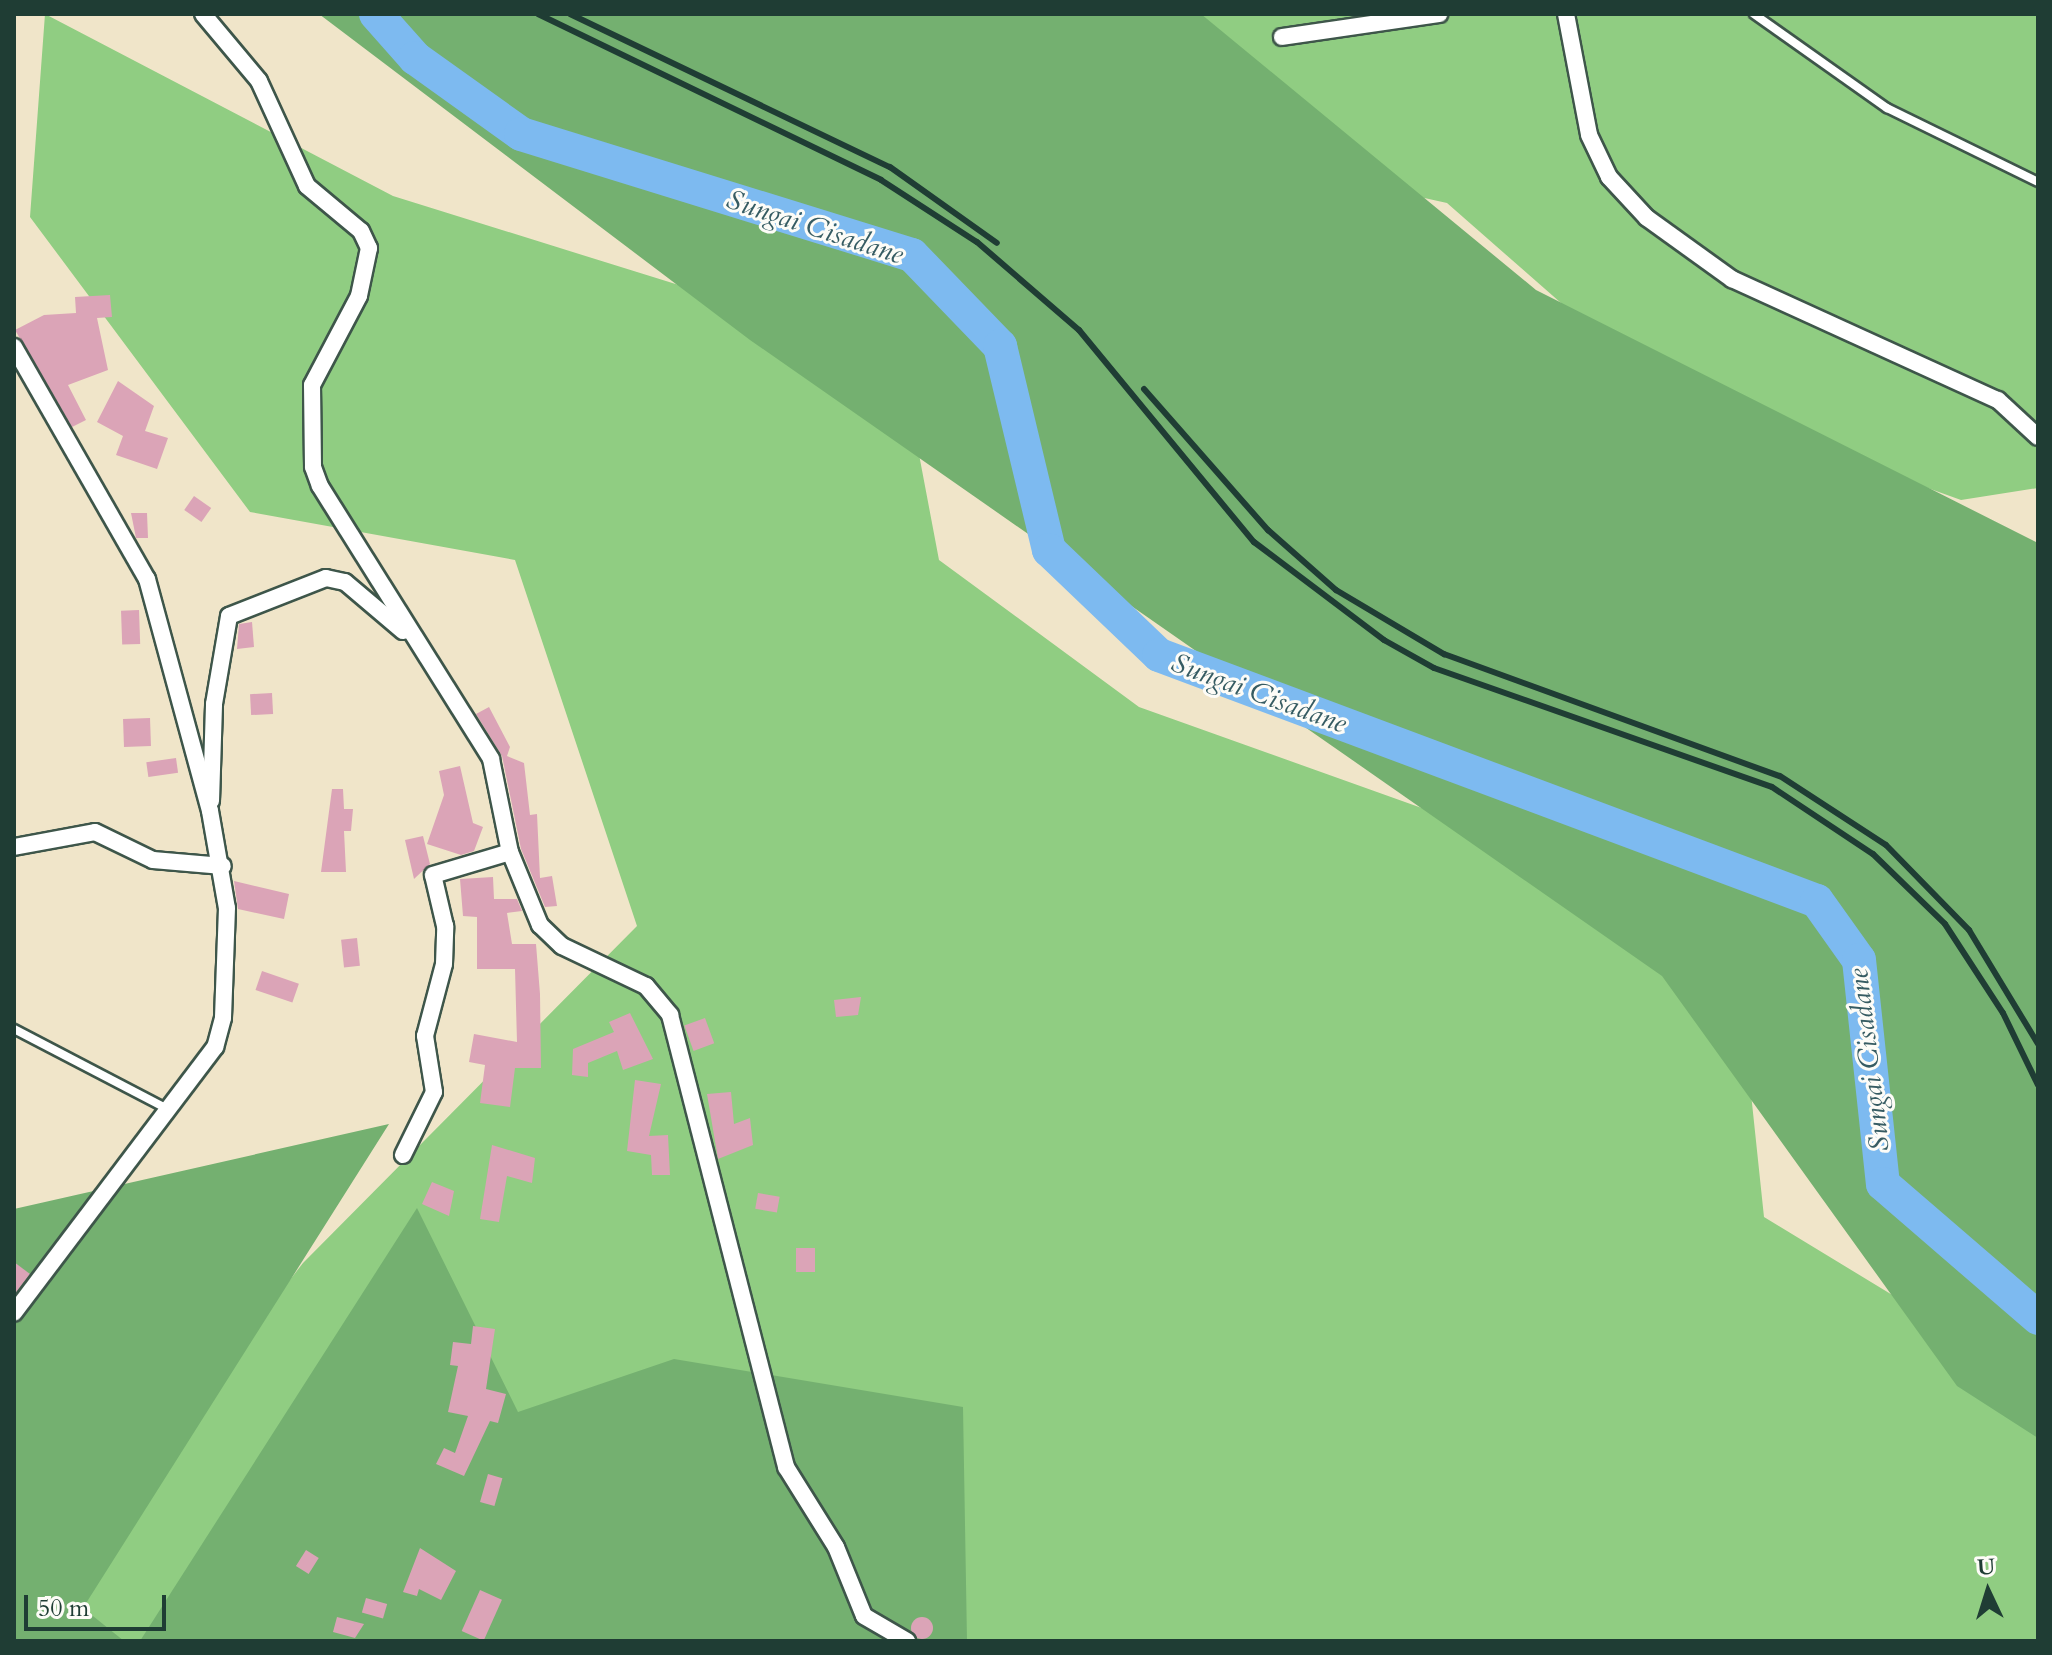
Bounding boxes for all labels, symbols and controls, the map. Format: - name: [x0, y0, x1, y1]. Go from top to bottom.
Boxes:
- water label: Sungai Cisadane: [722, 183, 908, 271]
- water label: Sungai Cisadane: [1167, 646, 1351, 740]
- water label: Sungai Cisadane: [1841, 967, 1897, 1153]
- north arrow: [1948, 1551, 2028, 1631]
- text: U: [1976, 1551, 1996, 1583]
- scale bar: [28, 1579, 170, 1629]
- text: 50 m: [38, 1592, 89, 1625]

